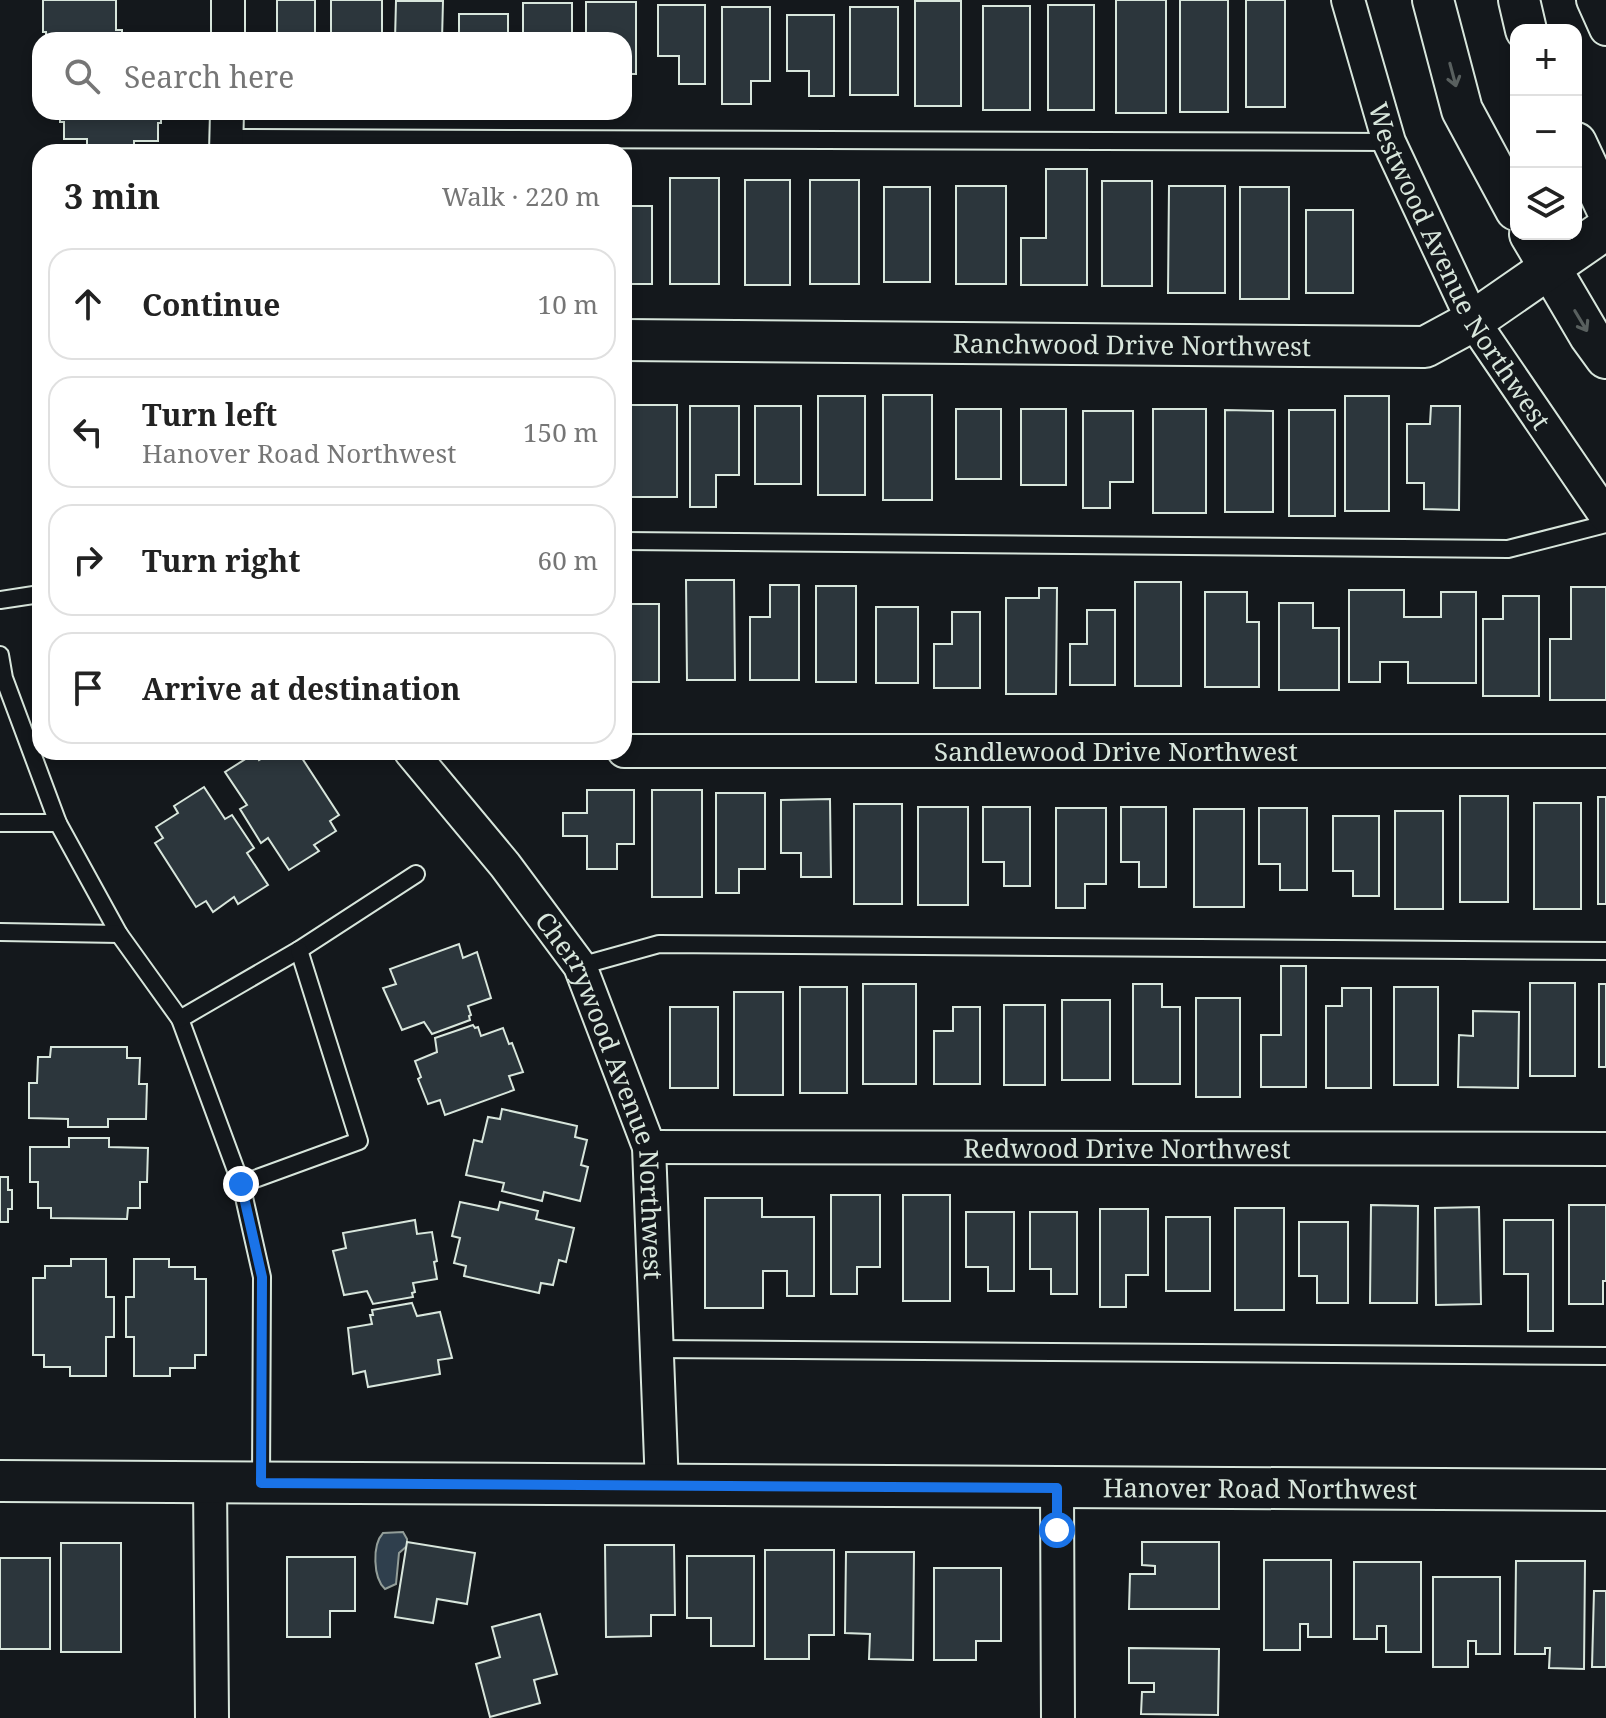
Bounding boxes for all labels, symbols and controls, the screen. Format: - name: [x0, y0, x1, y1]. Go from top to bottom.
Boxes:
- map controls: [1510, 24, 1582, 240]
- button: +: [1510, 24, 1582, 96]
- search box: [32, 32, 632, 120]
- icon: search: [60, 54, 104, 98]
- text: Search here: [124, 56, 294, 97]
- one-way arrow: [1446, 62, 1461, 88]
- button: −: [1510, 96, 1582, 168]
- street label: Westwood Avenue Northwest: [1360, 98, 1560, 436]
- button: layers: [1510, 168, 1582, 240]
- text: 3 min: [64, 173, 160, 219]
- text: Walk · 220 m: [442, 178, 600, 214]
- icon: ahead: [66, 282, 110, 326]
- text: Continue: [142, 284, 280, 325]
- text: 10 m: [538, 286, 598, 322]
- one-way arrow: [1573, 309, 1589, 332]
- street label: Ranchwood Drive Northwest: [953, 325, 1311, 364]
- text: Turn left: [142, 394, 277, 435]
- icon: left: [66, 410, 110, 454]
- text: 150 m: [523, 414, 598, 450]
- text: Hanover Road Northwest: [142, 435, 456, 471]
- icon: right: [66, 538, 110, 582]
- text: Turn right: [142, 540, 300, 581]
- text: 60 m: [538, 542, 598, 578]
- icon: arrive: [66, 666, 110, 710]
- text: Arrive at destination: [142, 668, 461, 709]
- street label: Sandlewood Drive Northwest: [934, 733, 1298, 769]
- street label: Cherrywood Avenue Northwest: [527, 904, 672, 1280]
- street label: Redwood Drive Northwest: [963, 1130, 1291, 1166]
- route end: [223, 1166, 259, 1202]
- street label: Hanover Road Northwest: [1103, 1469, 1417, 1507]
- route start: [1039, 1512, 1075, 1548]

